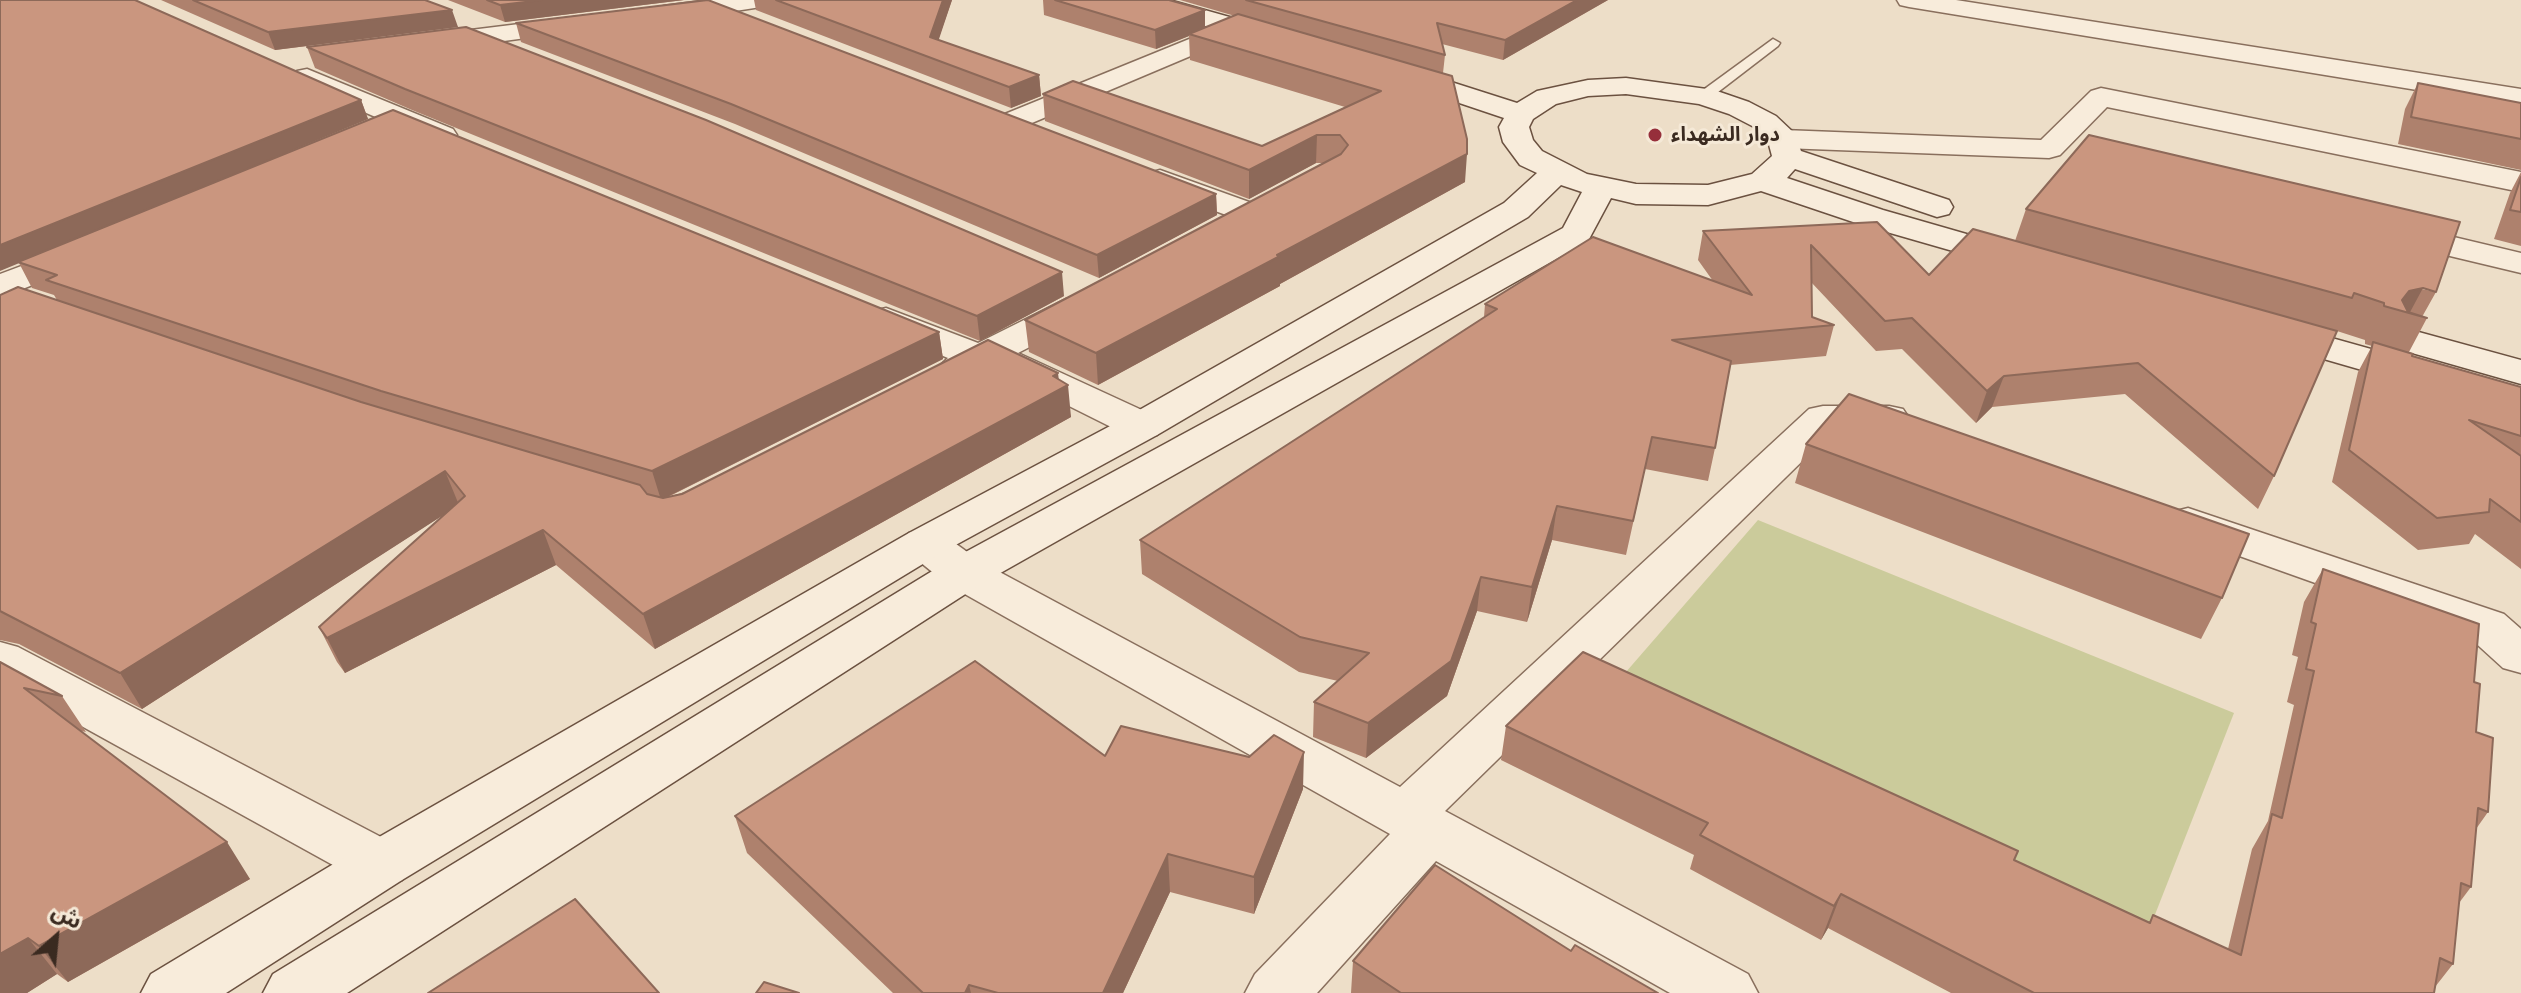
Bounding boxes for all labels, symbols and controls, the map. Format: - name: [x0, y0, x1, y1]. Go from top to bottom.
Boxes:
- place label: دوار الشهداء: [1671, 123, 1780, 147]
- marker: دوار الشهداء: [1646, 126, 1664, 144]
- text: ش: [47, 895, 87, 935]
- north arrow: [16, 897, 96, 977]

